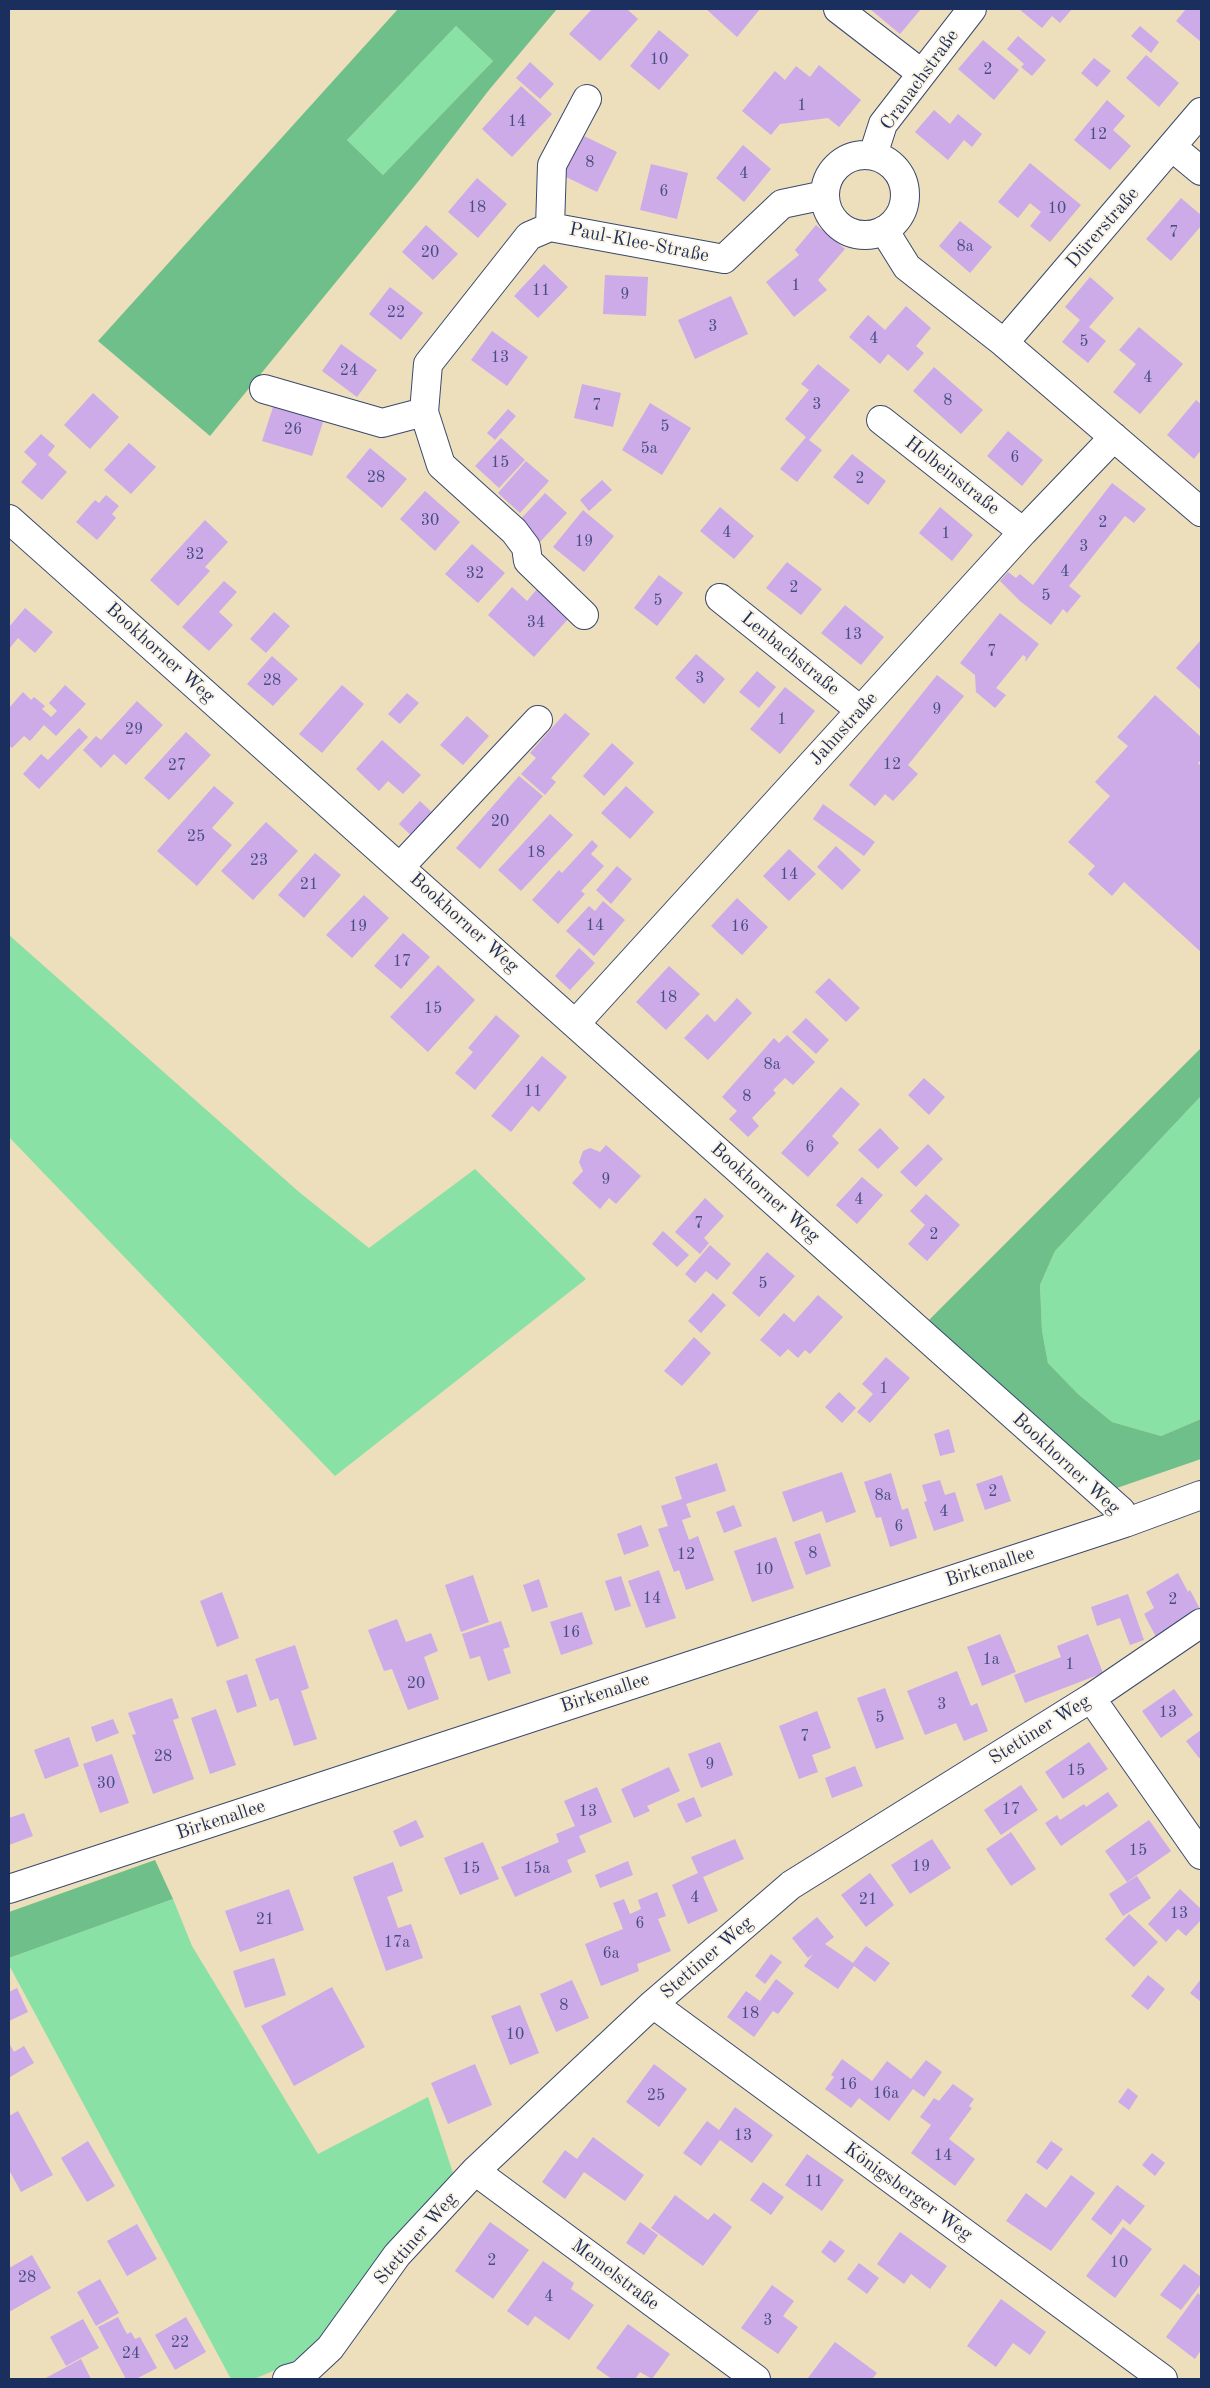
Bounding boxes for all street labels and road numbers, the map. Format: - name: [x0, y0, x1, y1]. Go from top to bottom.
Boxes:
- street label: Cranachstraße: [876, 25, 964, 135]
- street label: Dürerstraße: [1062, 183, 1144, 273]
- street label: Paul-Klee-Straße: [567, 218, 711, 268]
- street label: Holbeinstraße: [900, 432, 1004, 520]
- street label: Bookhorner Weg: [101, 598, 219, 708]
- street label: Lenbachstraße: [736, 607, 844, 701]
- street label: Jahnstraße: [805, 688, 883, 770]
- street label: Bookhorner Weg: [405, 868, 523, 978]
- street label: Bookhorner Weg: [706, 1138, 824, 1248]
- street label: Bookhorner Weg: [1007, 1408, 1125, 1520]
- street label: Birkenallee: [943, 1542, 1037, 1592]
- street label: Birkenallee: [558, 1668, 652, 1718]
- street label: Stettiner Weg: [985, 1690, 1095, 1770]
- street label: Birkenallee: [174, 1795, 268, 1845]
- street label: Stettiner Weg: [656, 1912, 758, 2004]
- street label: Königsberger Weg: [839, 2138, 977, 2246]
- street label: Stettiner Weg: [370, 2188, 462, 2290]
- street label: Memelstraße: [566, 2234, 664, 2316]

